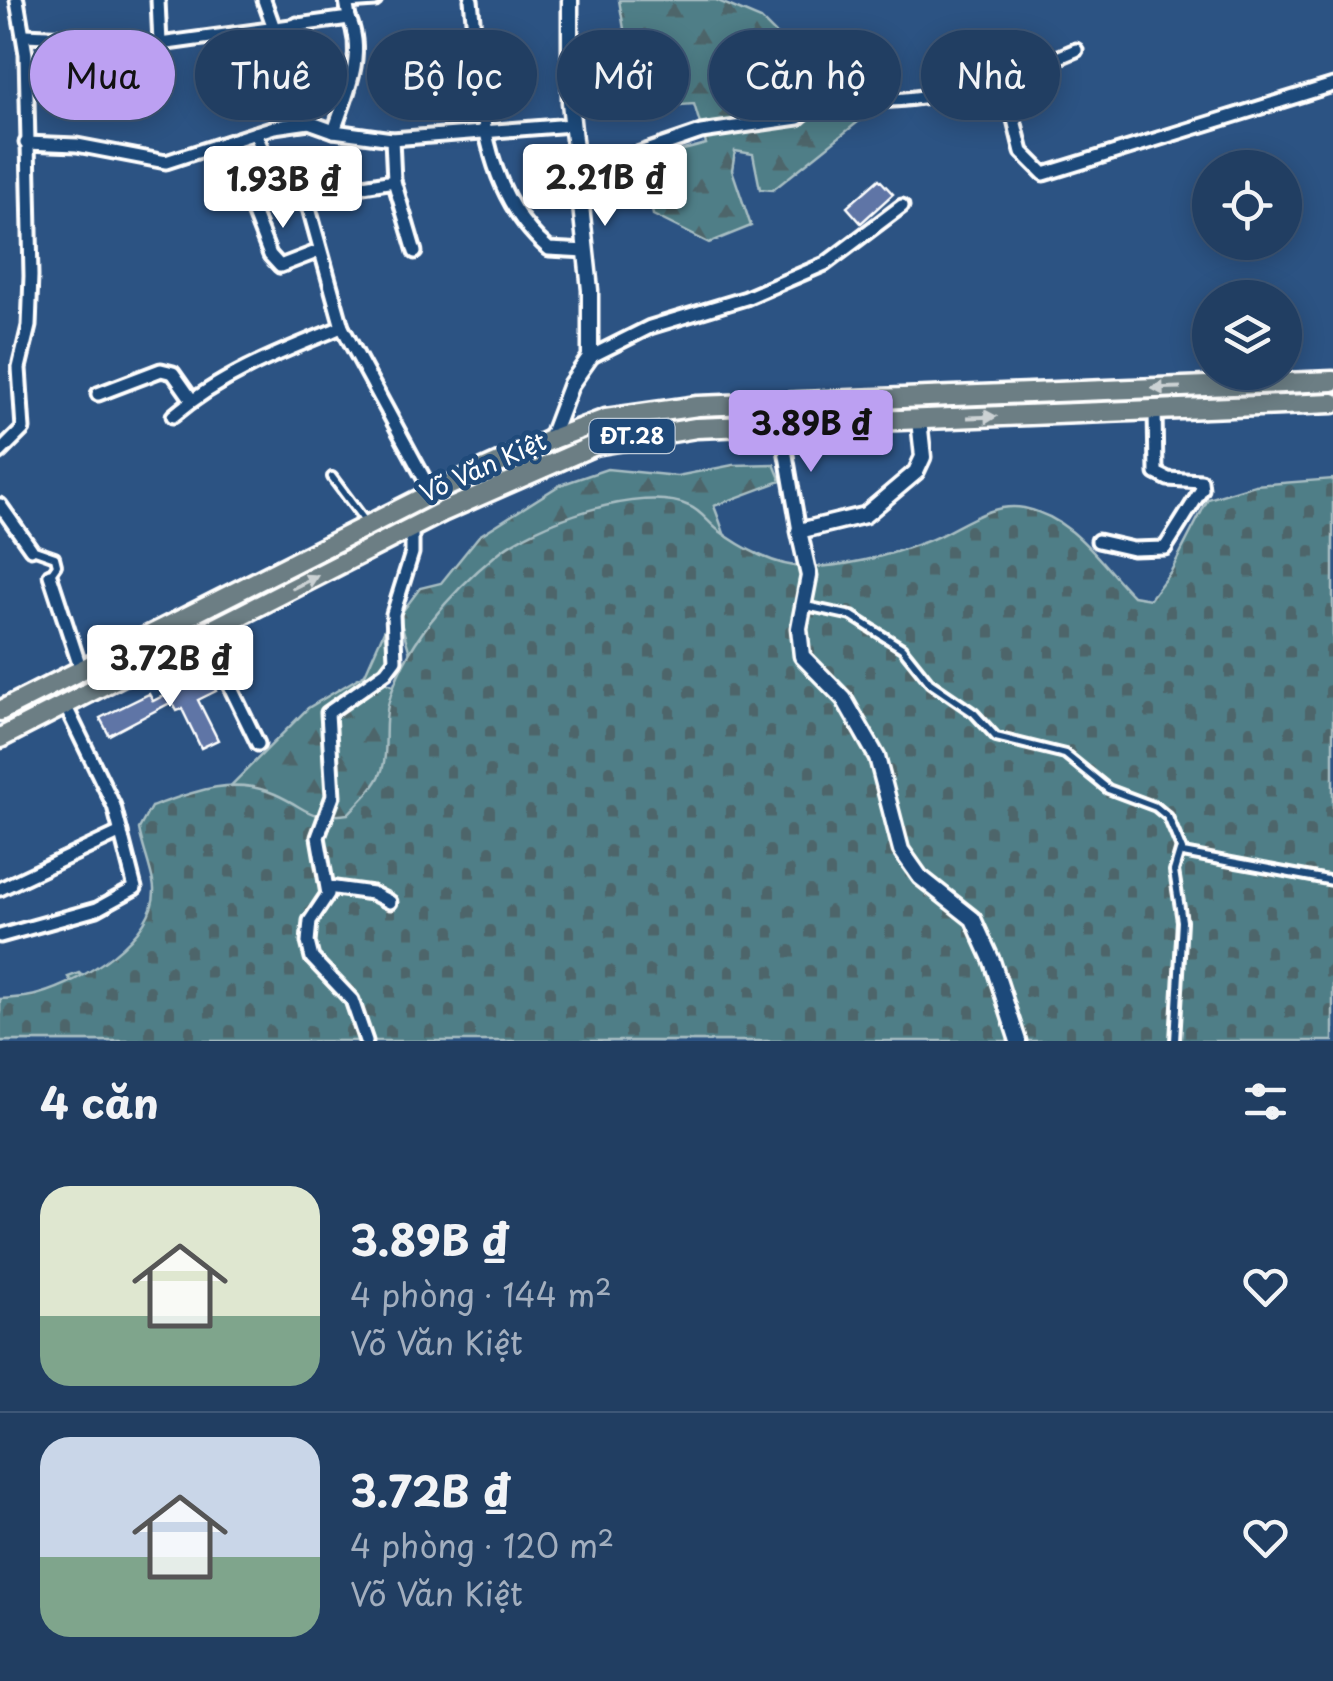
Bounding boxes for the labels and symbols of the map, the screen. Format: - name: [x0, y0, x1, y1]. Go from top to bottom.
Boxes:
- pin: 2.21B ₫: [513, 144, 697, 229]
- pin: 1.93B ₫: [191, 146, 375, 231]
- one-way arrow: [1149, 380, 1181, 396]
- pin: 3.89B ₫: [719, 390, 903, 475]
- one-way arrow: [967, 409, 998, 425]
- road number: ĐT.28: [590, 419, 674, 453]
- street label: Võ Văn Kiệt: [413, 421, 552, 511]
- one-way arrow: [290, 574, 319, 591]
- pin: 3.72B ₫: [78, 625, 262, 710]

